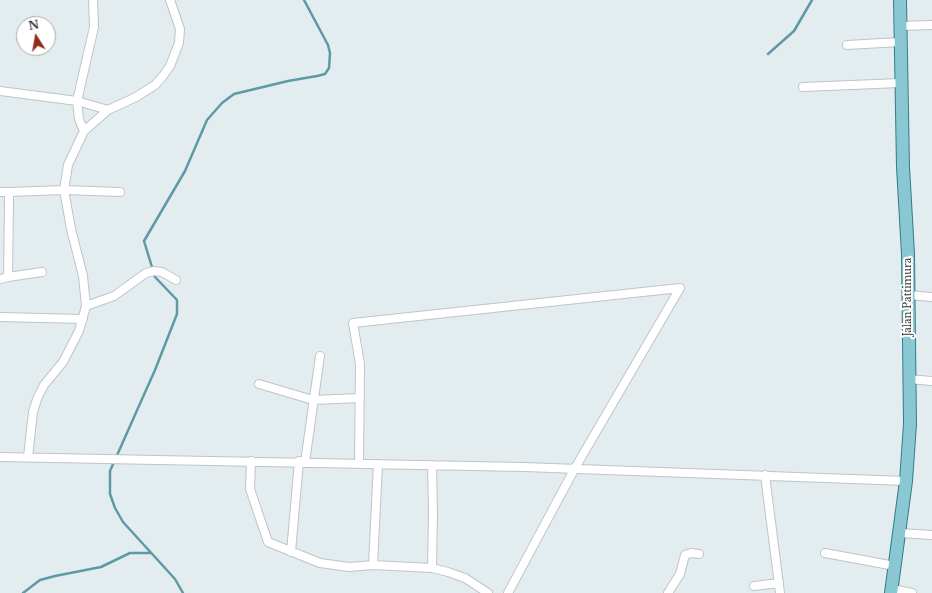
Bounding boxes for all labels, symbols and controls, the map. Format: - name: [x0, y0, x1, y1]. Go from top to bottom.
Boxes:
- north arrow: [16, 16, 56, 56]
- text: N: [27, 17, 40, 33]
- street label: Jalan Pattimura: [902, 258, 914, 336]

